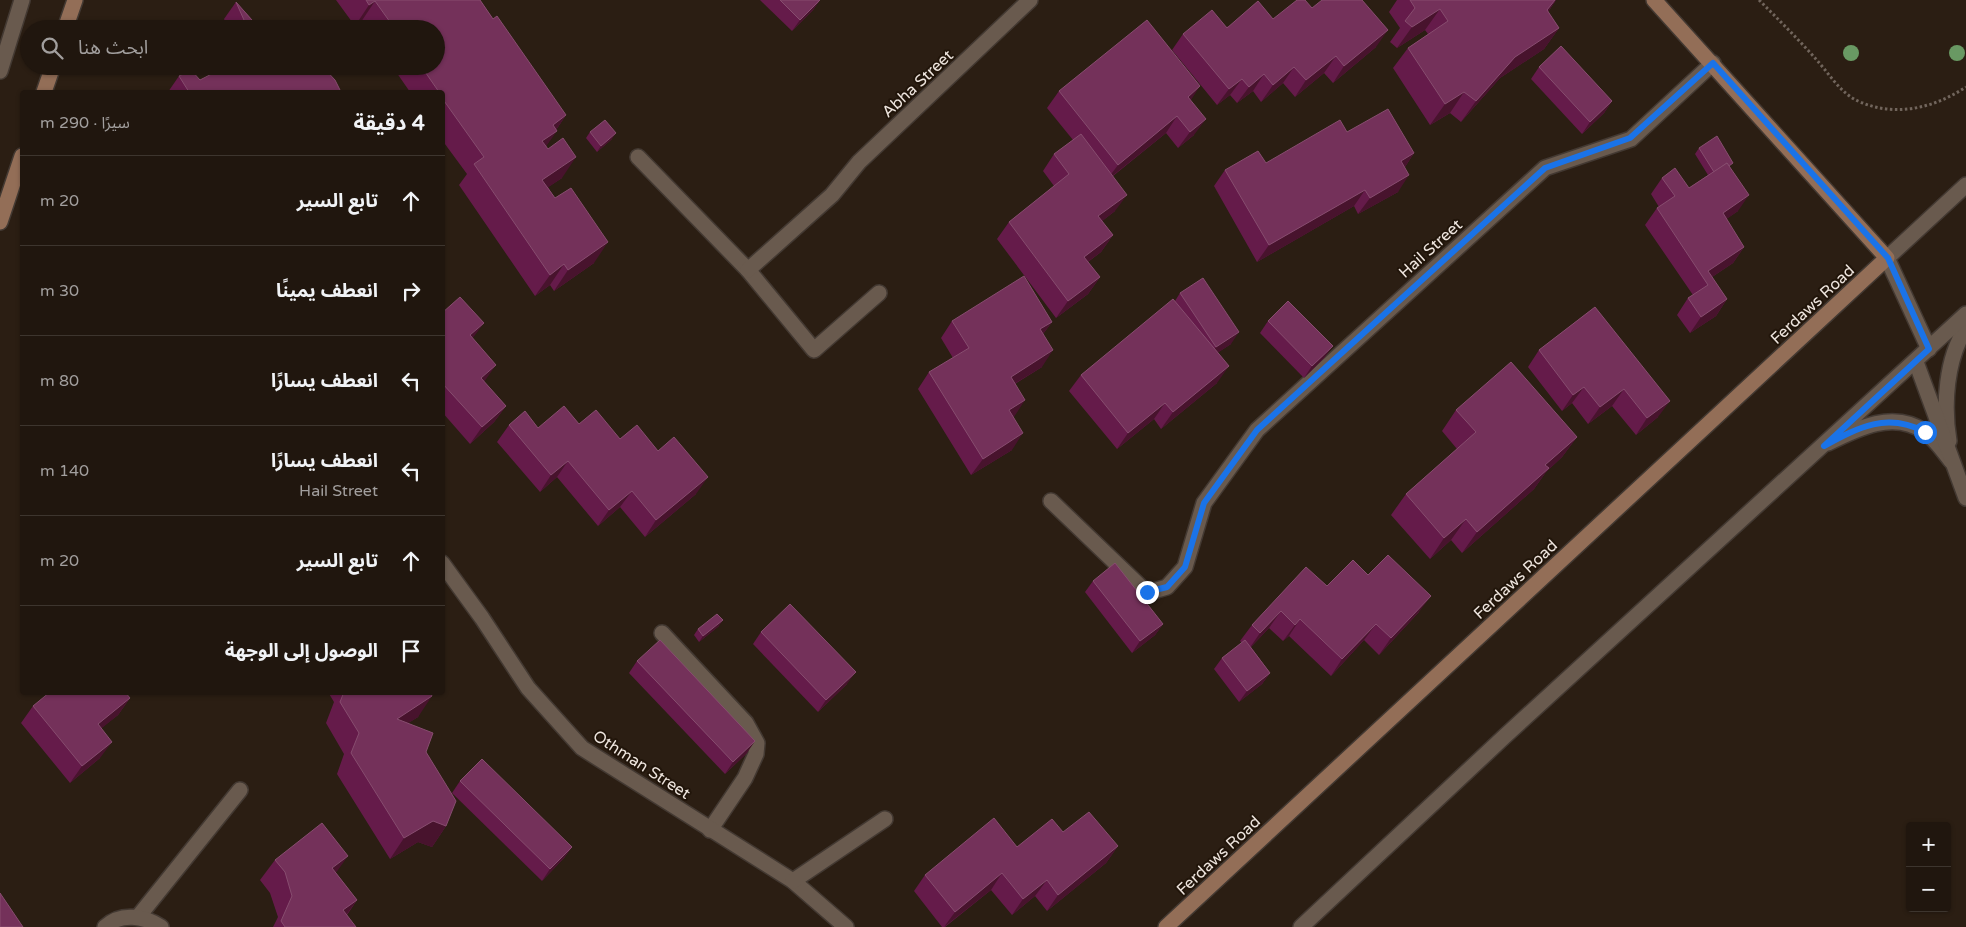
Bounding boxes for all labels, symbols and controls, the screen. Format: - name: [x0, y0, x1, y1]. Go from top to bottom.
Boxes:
- search box: [20, 20, 445, 75]
- icon: search: [38, 34, 66, 62]
- text: ابحث هنا: [78, 37, 148, 59]
- street label: Abha Street: [878, 46, 958, 122]
- text: 4 دقيقة: [354, 111, 425, 136]
- text: سيرًا · 290 m: [40, 113, 130, 133]
- icon: ahead: [397, 187, 425, 215]
- text: تابع السير: [297, 190, 378, 212]
- text: 20 m: [40, 191, 79, 211]
- street label: Hail Street: [1395, 215, 1467, 283]
- street label: Ferdaws Road: [1766, 261, 1859, 349]
- icon: right: [397, 277, 425, 305]
- text: انعطف يمينًا: [276, 280, 378, 302]
- text: 30 m: [40, 281, 79, 301]
- icon: left: [397, 367, 425, 395]
- text: انعطف يسارًا: [271, 370, 378, 392]
- text: 80 m: [40, 371, 79, 391]
- route start: [1914, 421, 1937, 444]
- text: انعطف يسارًا: [271, 450, 378, 472]
- icon: left: [397, 457, 425, 485]
- text: 140 m: [40, 461, 89, 481]
- text: Hail Street: [299, 481, 378, 501]
- street label: Ferdaws Road: [1469, 536, 1562, 624]
- icon: ahead: [397, 547, 425, 575]
- text: تابع السير: [297, 550, 378, 572]
- text: 20 m: [40, 551, 79, 571]
- route end: [1136, 581, 1159, 604]
- icon: arrive: [397, 637, 425, 665]
- text: الوصول إلى الوجهة: [225, 640, 378, 662]
- street label: Othman Street: [589, 726, 694, 804]
- street label: Ferdaws Road: [1172, 812, 1265, 900]
- map controls: [1906, 822, 1951, 912]
- button: +: [1906, 822, 1951, 867]
- button: −: [1906, 867, 1951, 912]

